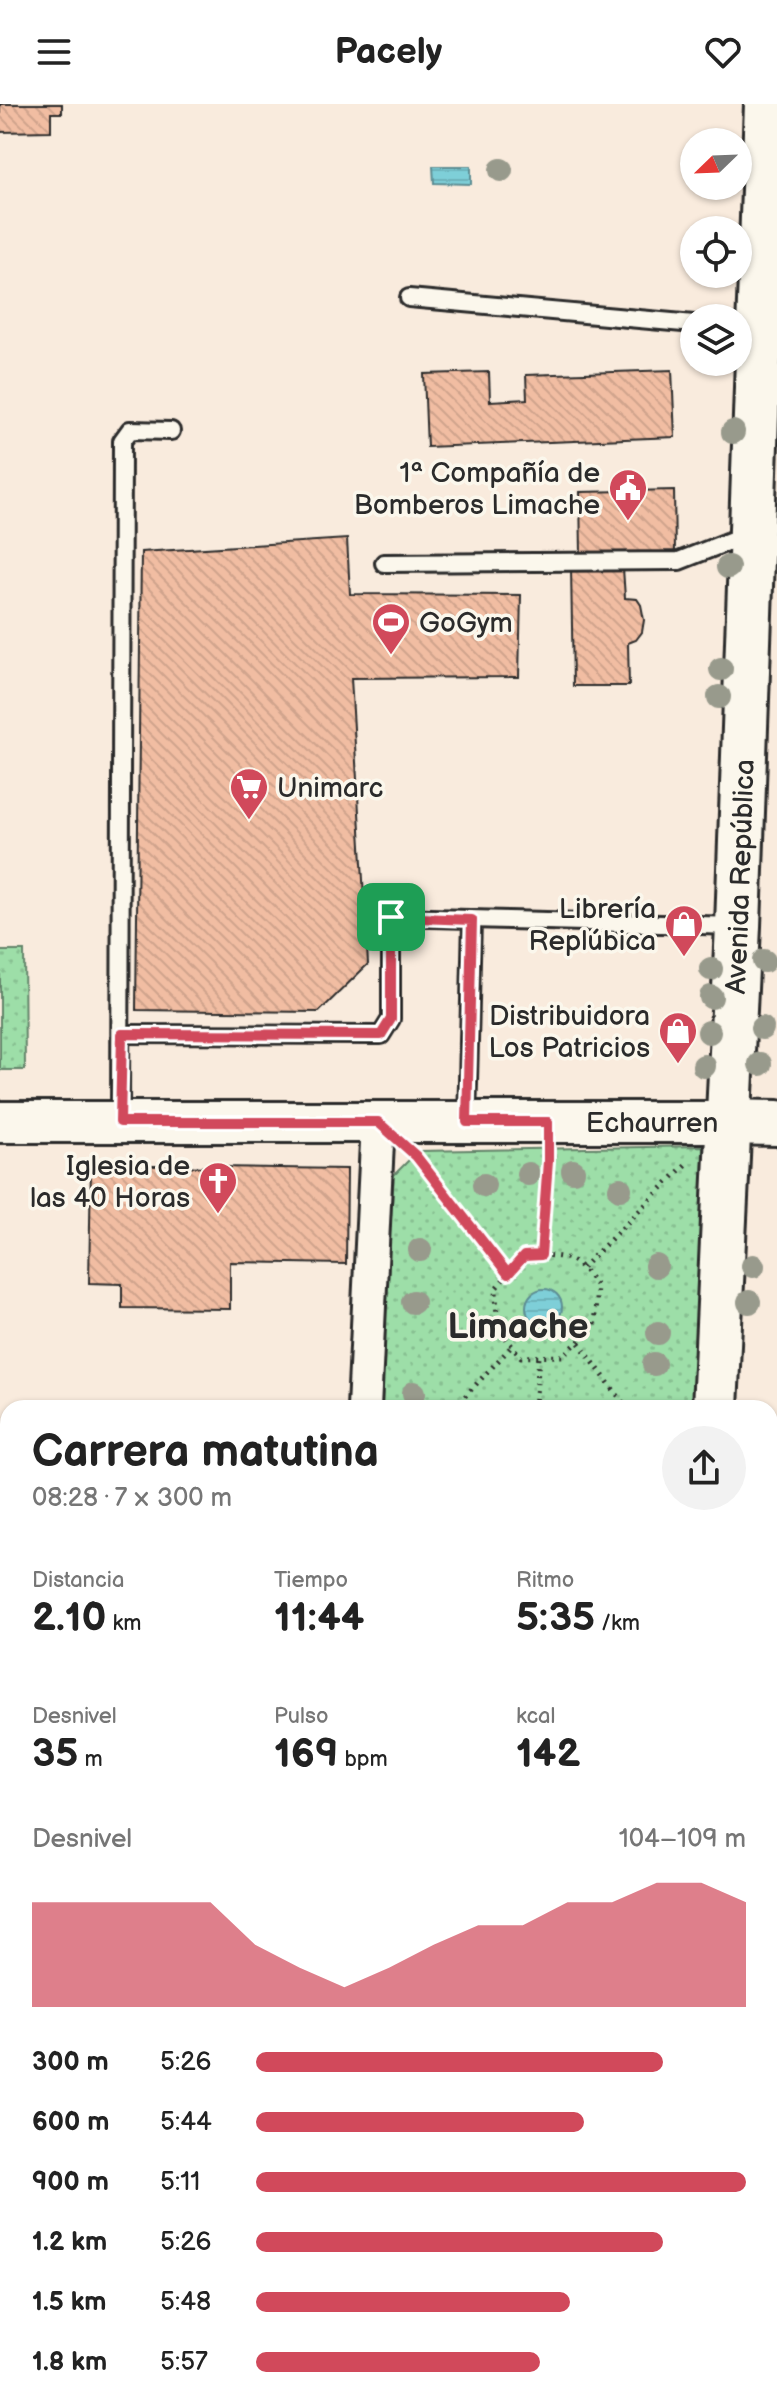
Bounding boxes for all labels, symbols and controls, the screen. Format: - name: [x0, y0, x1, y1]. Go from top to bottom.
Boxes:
- icon: menu: [32, 30, 76, 74]
- icon: heart: [701, 30, 745, 74]
- text: Pacely: [335, 31, 442, 74]
- north arrow: [680, 128, 752, 200]
- map controls: [680, 128, 752, 376]
- button: locate: [680, 216, 752, 288]
- button: layers: [680, 304, 752, 376]
- place label: 1ª Compañía de Bomberos Limache: [354, 457, 600, 522]
- public building icon: 1ª Compañía de Bomberos Limache: [607, 467, 649, 522]
- sports icon: GoGym: [370, 601, 412, 656]
- place label: GoGym: [419, 607, 513, 640]
- street label: Avenida República: [720, 759, 762, 995]
- supermarket icon: Unimarc: [228, 766, 270, 821]
- place label: Unimarc: [277, 772, 383, 805]
- pin: [357, 883, 425, 951]
- place label: Librería Replúbica: [529, 893, 656, 958]
- icon: arrive: [369, 895, 413, 939]
- shop icon: Librería Replúbica: [663, 903, 705, 958]
- place label: Distribuidora Los Patricios: [489, 1000, 650, 1065]
- shop icon: Distribuidora Los Patricios: [657, 1010, 699, 1065]
- street label: Echaurren: [586, 1107, 718, 1140]
- place label: Iglesia de las 40 Horas: [30, 1150, 190, 1215]
- church icon: Iglesia de las 40 Horas: [197, 1160, 239, 1215]
- district label: Limache: [448, 1306, 588, 1349]
- text: Carrera matutina: [32, 1426, 379, 1479]
- button: share: [662, 1426, 746, 1510]
- text: 08:28 · 7 × 300 m: [32, 1483, 232, 1514]
- text: Distancia: [32, 1567, 124, 1594]
- text: Tiempo: [274, 1567, 348, 1594]
- text: Ritmo: [516, 1567, 574, 1594]
- text: 2.10: [32, 1594, 107, 1642]
- text: 11:44: [274, 1594, 364, 1642]
- text: 5:35: [516, 1594, 595, 1642]
- text: km: [107, 1610, 141, 1637]
- text: /km: [595, 1610, 640, 1637]
- text: Desnivel: [32, 1703, 117, 1730]
- text: Pulso: [274, 1703, 328, 1730]
- text: kcal: [516, 1703, 555, 1730]
- text: 35: [32, 1730, 78, 1778]
- text: 169: [274, 1730, 339, 1778]
- text: 142: [516, 1730, 580, 1778]
- text: m: [78, 1746, 103, 1773]
- text: bpm: [339, 1746, 388, 1773]
- text: Desnivel: [32, 1824, 132, 1855]
- text: 104–109 m: [619, 1824, 746, 1855]
- text: 300 m: [32, 2047, 109, 2078]
- text: 5:26: [160, 2047, 211, 2078]
- text: 600 m: [32, 2107, 109, 2138]
- text: 5:44: [160, 2107, 212, 2138]
- text: 900 m: [32, 2167, 109, 2198]
- text: 5:11: [160, 2167, 200, 2198]
- text: 1.2 km: [32, 2227, 107, 2258]
- text: 5:26: [160, 2227, 211, 2258]
- text: 1.5 km: [32, 2287, 107, 2318]
- text: 5:48: [160, 2287, 211, 2318]
- text: 1.8 km: [32, 2347, 107, 2378]
- text: 5:57: [160, 2347, 208, 2378]

